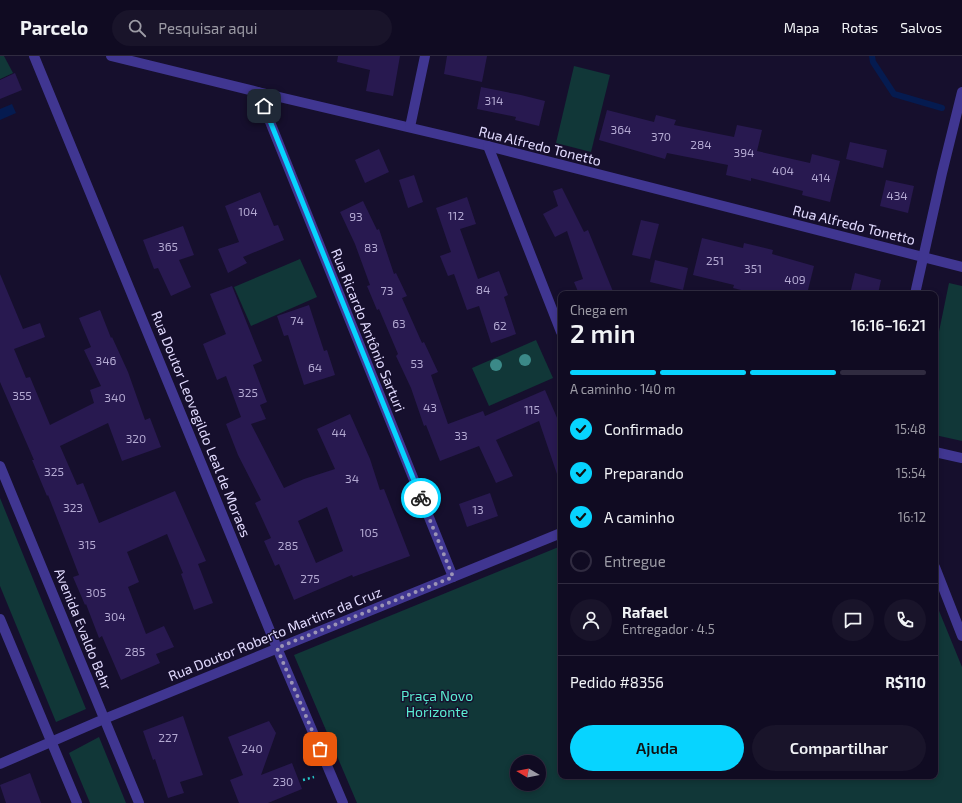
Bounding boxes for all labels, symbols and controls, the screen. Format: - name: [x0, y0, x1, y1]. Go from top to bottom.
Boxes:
- search box: [112, 10, 392, 46]
- text: Parcelo: [20, 16, 88, 39]
- icon: search: [126, 17, 148, 39]
- text: Pesquisar aqui: [158, 19, 257, 37]
- text: Mapa: [784, 19, 820, 36]
- text: Rotas: [842, 19, 878, 36]
- text: Salvos: [900, 19, 942, 36]
- pin: [247, 89, 281, 123]
- house number: 314: [485, 93, 503, 107]
- icon: home: [253, 95, 275, 117]
- street label: Rua Alfredo Tonetto: [477, 122, 603, 169]
- house number: 364: [611, 122, 631, 136]
- house number: 370: [651, 129, 671, 143]
- house number: 284: [690, 137, 712, 151]
- house number: 394: [734, 145, 754, 159]
- house number: 404: [772, 163, 794, 177]
- house number: 414: [811, 170, 831, 184]
- house number: 434: [886, 188, 908, 202]
- street label: Rua Alfredo Tonetto: [791, 201, 917, 248]
- house number: 104: [238, 204, 258, 218]
- house number: 112: [448, 208, 464, 222]
- house number: 93: [349, 209, 363, 223]
- house number: 365: [158, 239, 178, 253]
- house number: 83: [364, 240, 378, 254]
- street label: Rua Ricardo Antônio Sarturi: [328, 246, 409, 414]
- house number: 251: [706, 253, 724, 267]
- house number: 351: [744, 261, 762, 275]
- house number: 409: [784, 272, 806, 286]
- house number: 84: [476, 282, 490, 296]
- house number: 73: [381, 283, 393, 297]
- text: Chega em: [570, 302, 628, 318]
- street label: Rua Doutor Leovegildo Leal de Moraes: [148, 308, 255, 539]
- house number: 74: [290, 313, 304, 327]
- house number: 63: [392, 316, 406, 330]
- text: 16:16–16:21: [851, 316, 926, 334]
- text: 2 min: [570, 317, 636, 348]
- house number: 62: [493, 318, 507, 332]
- house number: 346: [96, 353, 117, 367]
- house number: 53: [410, 356, 424, 370]
- house number: 64: [308, 360, 322, 374]
- text: A caminho · 140 m: [570, 381, 675, 397]
- house number: 325: [238, 385, 258, 399]
- house number: 355: [12, 388, 32, 402]
- house number: 340: [104, 390, 126, 404]
- house number: 43: [423, 400, 437, 414]
- house number: 115: [524, 402, 540, 416]
- icon: check: [570, 418, 592, 440]
- text: Confirmado: [604, 420, 683, 438]
- text: 15:48: [895, 421, 926, 437]
- house number: 44: [332, 425, 346, 439]
- house number: 33: [454, 428, 468, 442]
- house number: 320: [126, 431, 146, 445]
- icon: check: [570, 462, 592, 484]
- house number: 325: [44, 464, 64, 478]
- text: Preparando: [604, 464, 684, 482]
- text: 15:54: [896, 465, 926, 481]
- house number: 34: [345, 471, 359, 485]
- courier: [401, 478, 441, 518]
- icon: bike: [410, 487, 432, 509]
- house number: 323: [63, 500, 83, 514]
- house number: 13: [472, 502, 484, 516]
- icon: check: [570, 506, 592, 528]
- text: A caminho: [604, 508, 675, 526]
- text: 16:12: [898, 509, 926, 525]
- house number: 105: [360, 525, 378, 539]
- house number: 315: [78, 537, 96, 551]
- house number: 285: [278, 538, 298, 552]
- text: Entregue: [604, 552, 666, 570]
- street label: Avenida Evaldo Behr: [51, 565, 116, 693]
- house number: 275: [300, 571, 320, 585]
- street label: Rua Doutor Roberto Martins da Cruz: [166, 583, 384, 684]
- house number: 305: [86, 585, 106, 599]
- button: person: [570, 599, 612, 641]
- button: chat: [832, 599, 874, 641]
- button: phone: [884, 599, 926, 641]
- text: Rafael: [622, 603, 668, 621]
- house number: 304: [104, 609, 126, 623]
- text: Entregador · 4.5: [622, 621, 715, 637]
- house number: 285: [125, 644, 145, 658]
- text: Pedido #8356: [570, 673, 664, 691]
- text: R$110: [885, 673, 926, 691]
- park label: Praça Novo Horizonte: [401, 687, 473, 720]
- button: Ajuda: [570, 725, 744, 771]
- button: Compartilhar: [752, 725, 926, 771]
- house number: 227: [158, 730, 178, 744]
- pin: [303, 732, 337, 766]
- icon: bag: [309, 738, 331, 760]
- house number: 240: [241, 741, 263, 755]
- north arrow: [510, 755, 546, 791]
- map controls: [510, 755, 546, 791]
- house number: 230: [273, 774, 293, 788]

